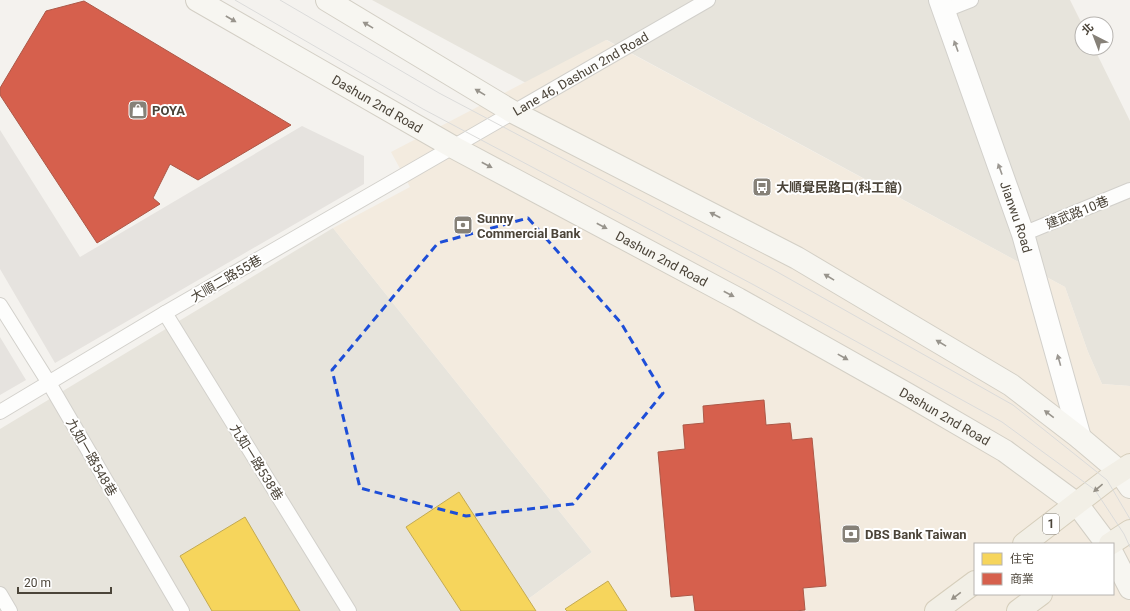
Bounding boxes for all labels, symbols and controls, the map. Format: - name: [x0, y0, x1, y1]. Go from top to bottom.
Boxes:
- one-way arrow: [225, 16, 237, 23]
- north arrow: [1074, 16, 1114, 56]
- text: 北: [1079, 20, 1096, 37]
- one-way arrow: [362, 21, 374, 28]
- street label: Lane 46, Dashun 2nd Road: [510, 29, 651, 119]
- one-way arrow: [952, 40, 958, 52]
- street label: Dashun 2nd Road: [329, 72, 425, 136]
- one-way arrow: [474, 88, 486, 95]
- shop icon: POYA: [127, 99, 149, 121]
- place label: POYA: [152, 103, 185, 118]
- one-way arrow: [482, 162, 493, 168]
- one-way arrow: [996, 162, 1002, 174]
- bus stop icon: 大順覺民路口(科工館): [751, 176, 773, 198]
- street label: Jianwu Road: [997, 179, 1035, 255]
- place label: 大順覺民路口(科工館): [776, 180, 902, 195]
- street label: 建武路10巷: [1043, 193, 1111, 232]
- place label: Sunny Commercial Bank: [477, 211, 581, 241]
- one-way arrow: [709, 212, 720, 218]
- bank icon: Sunny Commercial Bank: [452, 214, 474, 236]
- one-way arrow: [596, 223, 608, 229]
- street label: Dashun 2nd Road: [613, 228, 710, 289]
- street label: 大順二路55巷: [188, 252, 264, 305]
- one-way arrow: [823, 273, 835, 280]
- one-way arrow: [723, 290, 735, 297]
- one-way arrow: [935, 340, 947, 347]
- one-way arrow: [1056, 353, 1062, 365]
- one-way arrow: [837, 354, 848, 361]
- street label: Dashun 2nd Road: [897, 384, 993, 449]
- one-way arrow: [1044, 410, 1055, 418]
- street label: 九如一路548巷: [63, 416, 120, 499]
- street label: 九如一路538巷: [227, 421, 286, 503]
- one-way arrow: [1092, 483, 1103, 492]
- road number: 1: [1043, 514, 1059, 534]
- bank icon: DBS Bank Taiwan: [840, 523, 862, 545]
- place label: DBS Bank Taiwan: [865, 527, 967, 542]
- legend: [974, 543, 1114, 595]
- text: 住宅: [1010, 552, 1034, 566]
- scale bar: [18, 569, 111, 595]
- text: 商業: [1010, 572, 1034, 586]
- text: 20 m: [24, 576, 51, 590]
- one-way arrow: [950, 592, 961, 601]

